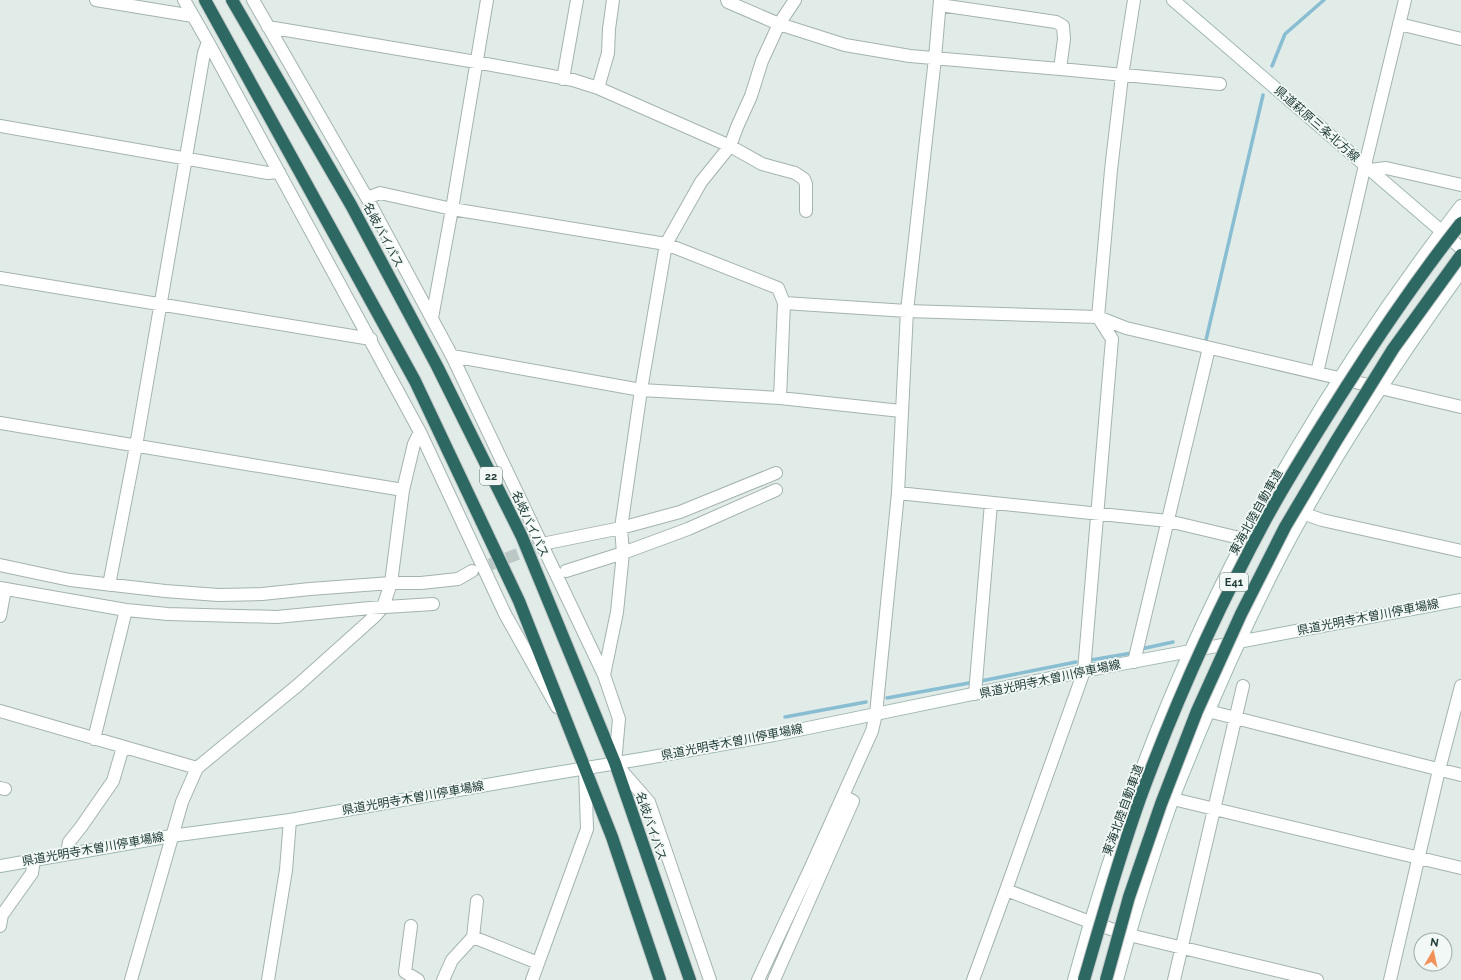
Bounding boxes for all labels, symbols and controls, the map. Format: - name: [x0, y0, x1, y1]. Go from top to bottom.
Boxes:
- street label: 県道萩原三条北方線: [1272, 83, 1362, 165]
- street label: 名岐バイパス: [360, 200, 406, 270]
- road number: 22: [480, 467, 502, 485]
- street label: 東海北陸自動車道: [1227, 467, 1285, 557]
- street label: 名岐バイパス: [508, 489, 552, 559]
- road number: E41: [1220, 573, 1248, 591]
- street label: 県道光明寺木曽川停車場線: [1296, 596, 1440, 638]
- street label: 県道光明寺木曽川停車場線: [978, 657, 1122, 701]
- street label: 県道光明寺木曽川停車場線: [660, 721, 804, 763]
- street label: 東海北陸自動車道: [1100, 762, 1146, 858]
- street label: 県道光明寺木曽川停車場線: [341, 779, 485, 817]
- street label: 名岐バイパス: [633, 790, 669, 862]
- street label: 県道光明寺木曽川停車場線: [21, 830, 165, 868]
- north arrow: [1413, 932, 1453, 972]
- text: N: [1429, 936, 1440, 950]

